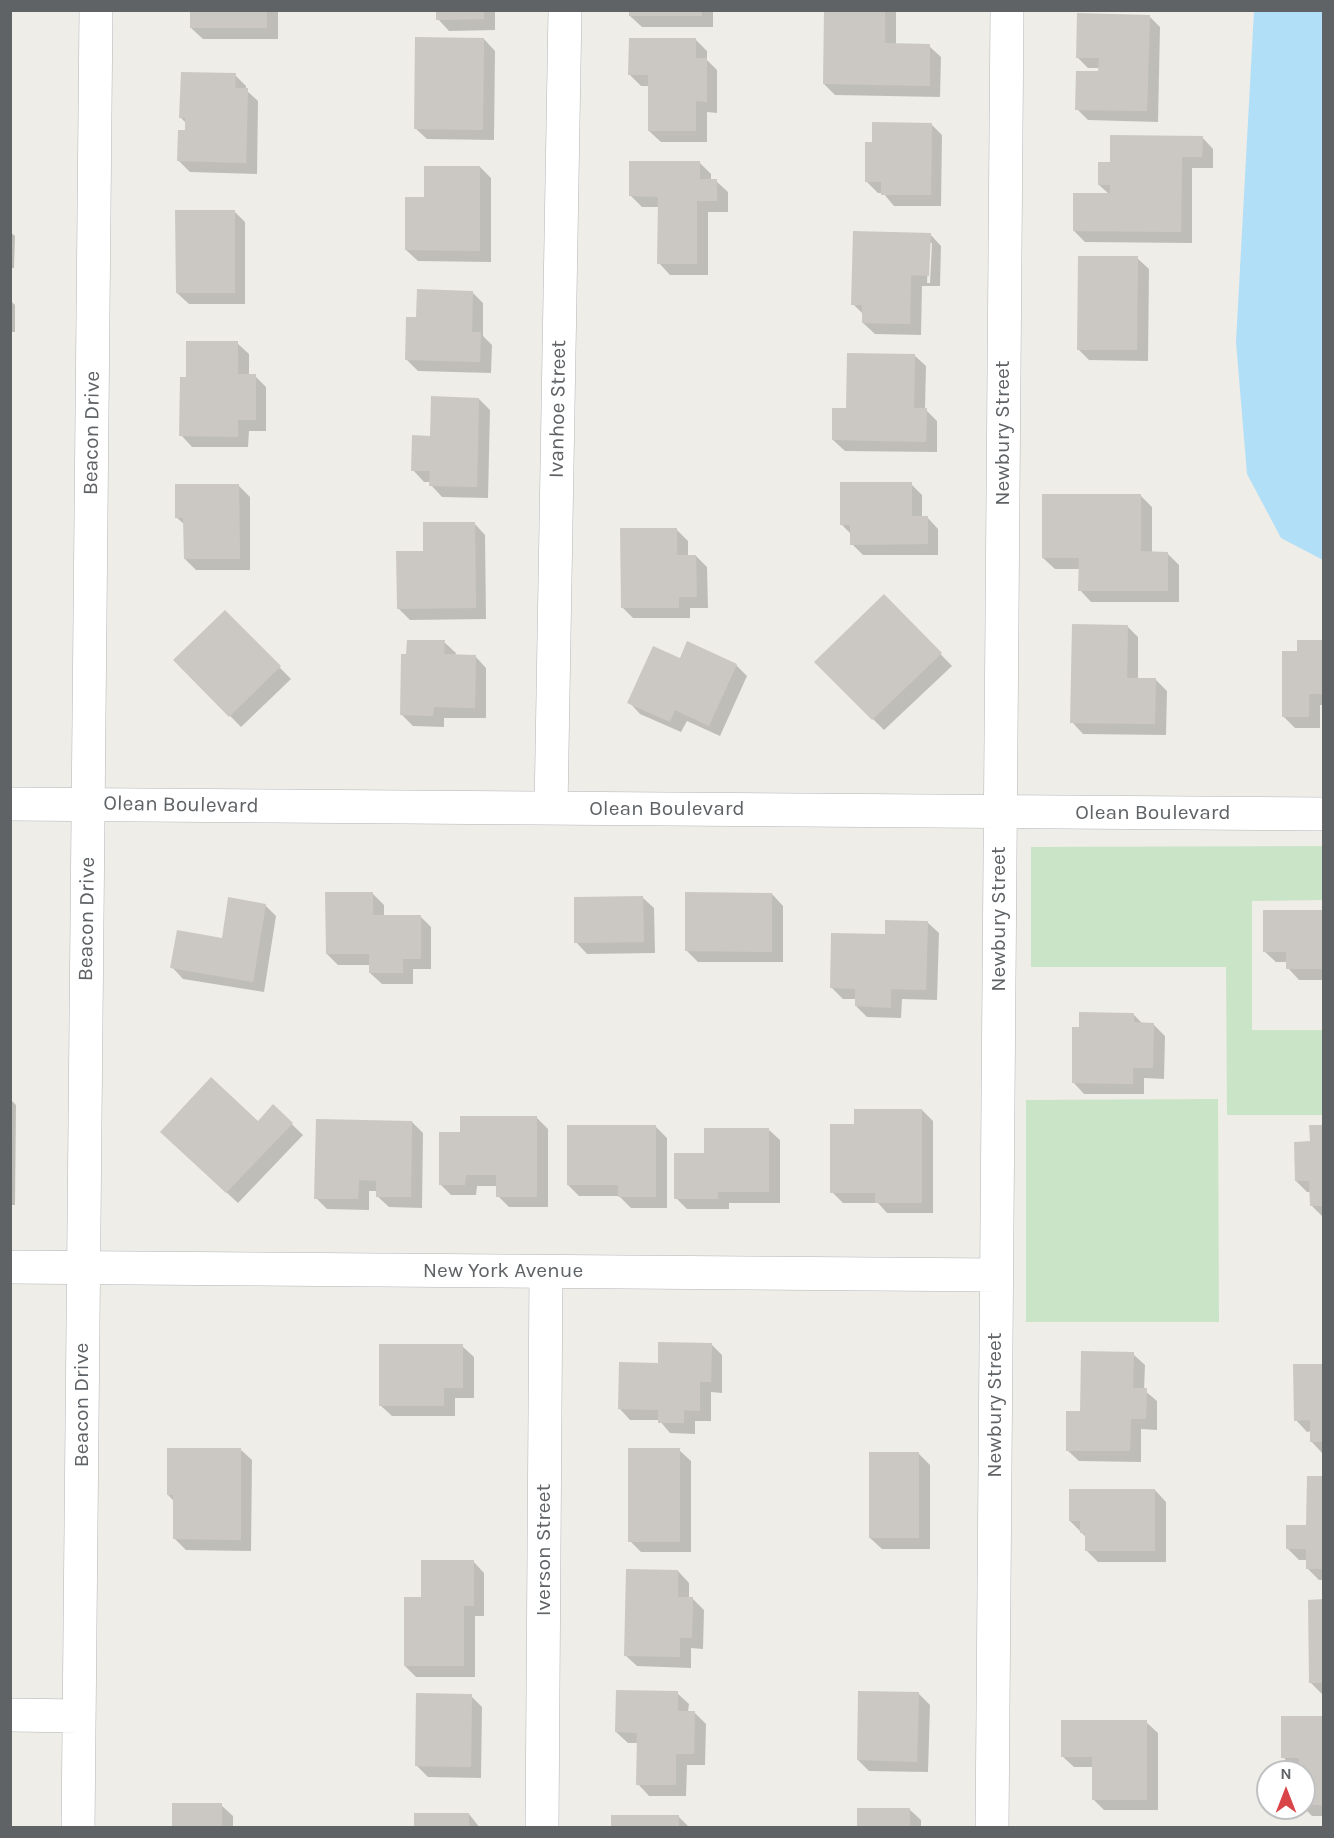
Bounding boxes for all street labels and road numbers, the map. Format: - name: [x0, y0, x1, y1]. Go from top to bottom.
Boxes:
- street label: Ivanhoe Street: [544, 340, 572, 478]
- street label: Newbury Street: [990, 360, 1016, 506]
- street label: Beacon Drive: [78, 371, 106, 495]
- street label: Olean Boulevard: [103, 791, 259, 819]
- street label: Olean Boulevard: [589, 796, 745, 822]
- street label: Olean Boulevard: [1075, 800, 1231, 826]
- street label: Newbury Street: [986, 846, 1012, 992]
- street label: Beacon Drive: [73, 857, 101, 981]
- street label: New York Avenue: [423, 1258, 583, 1284]
- street label: Newbury Street: [982, 1332, 1008, 1478]
- street label: Beacon Drive: [69, 1343, 95, 1467]
- street label: Iverson Street: [531, 1484, 557, 1616]

